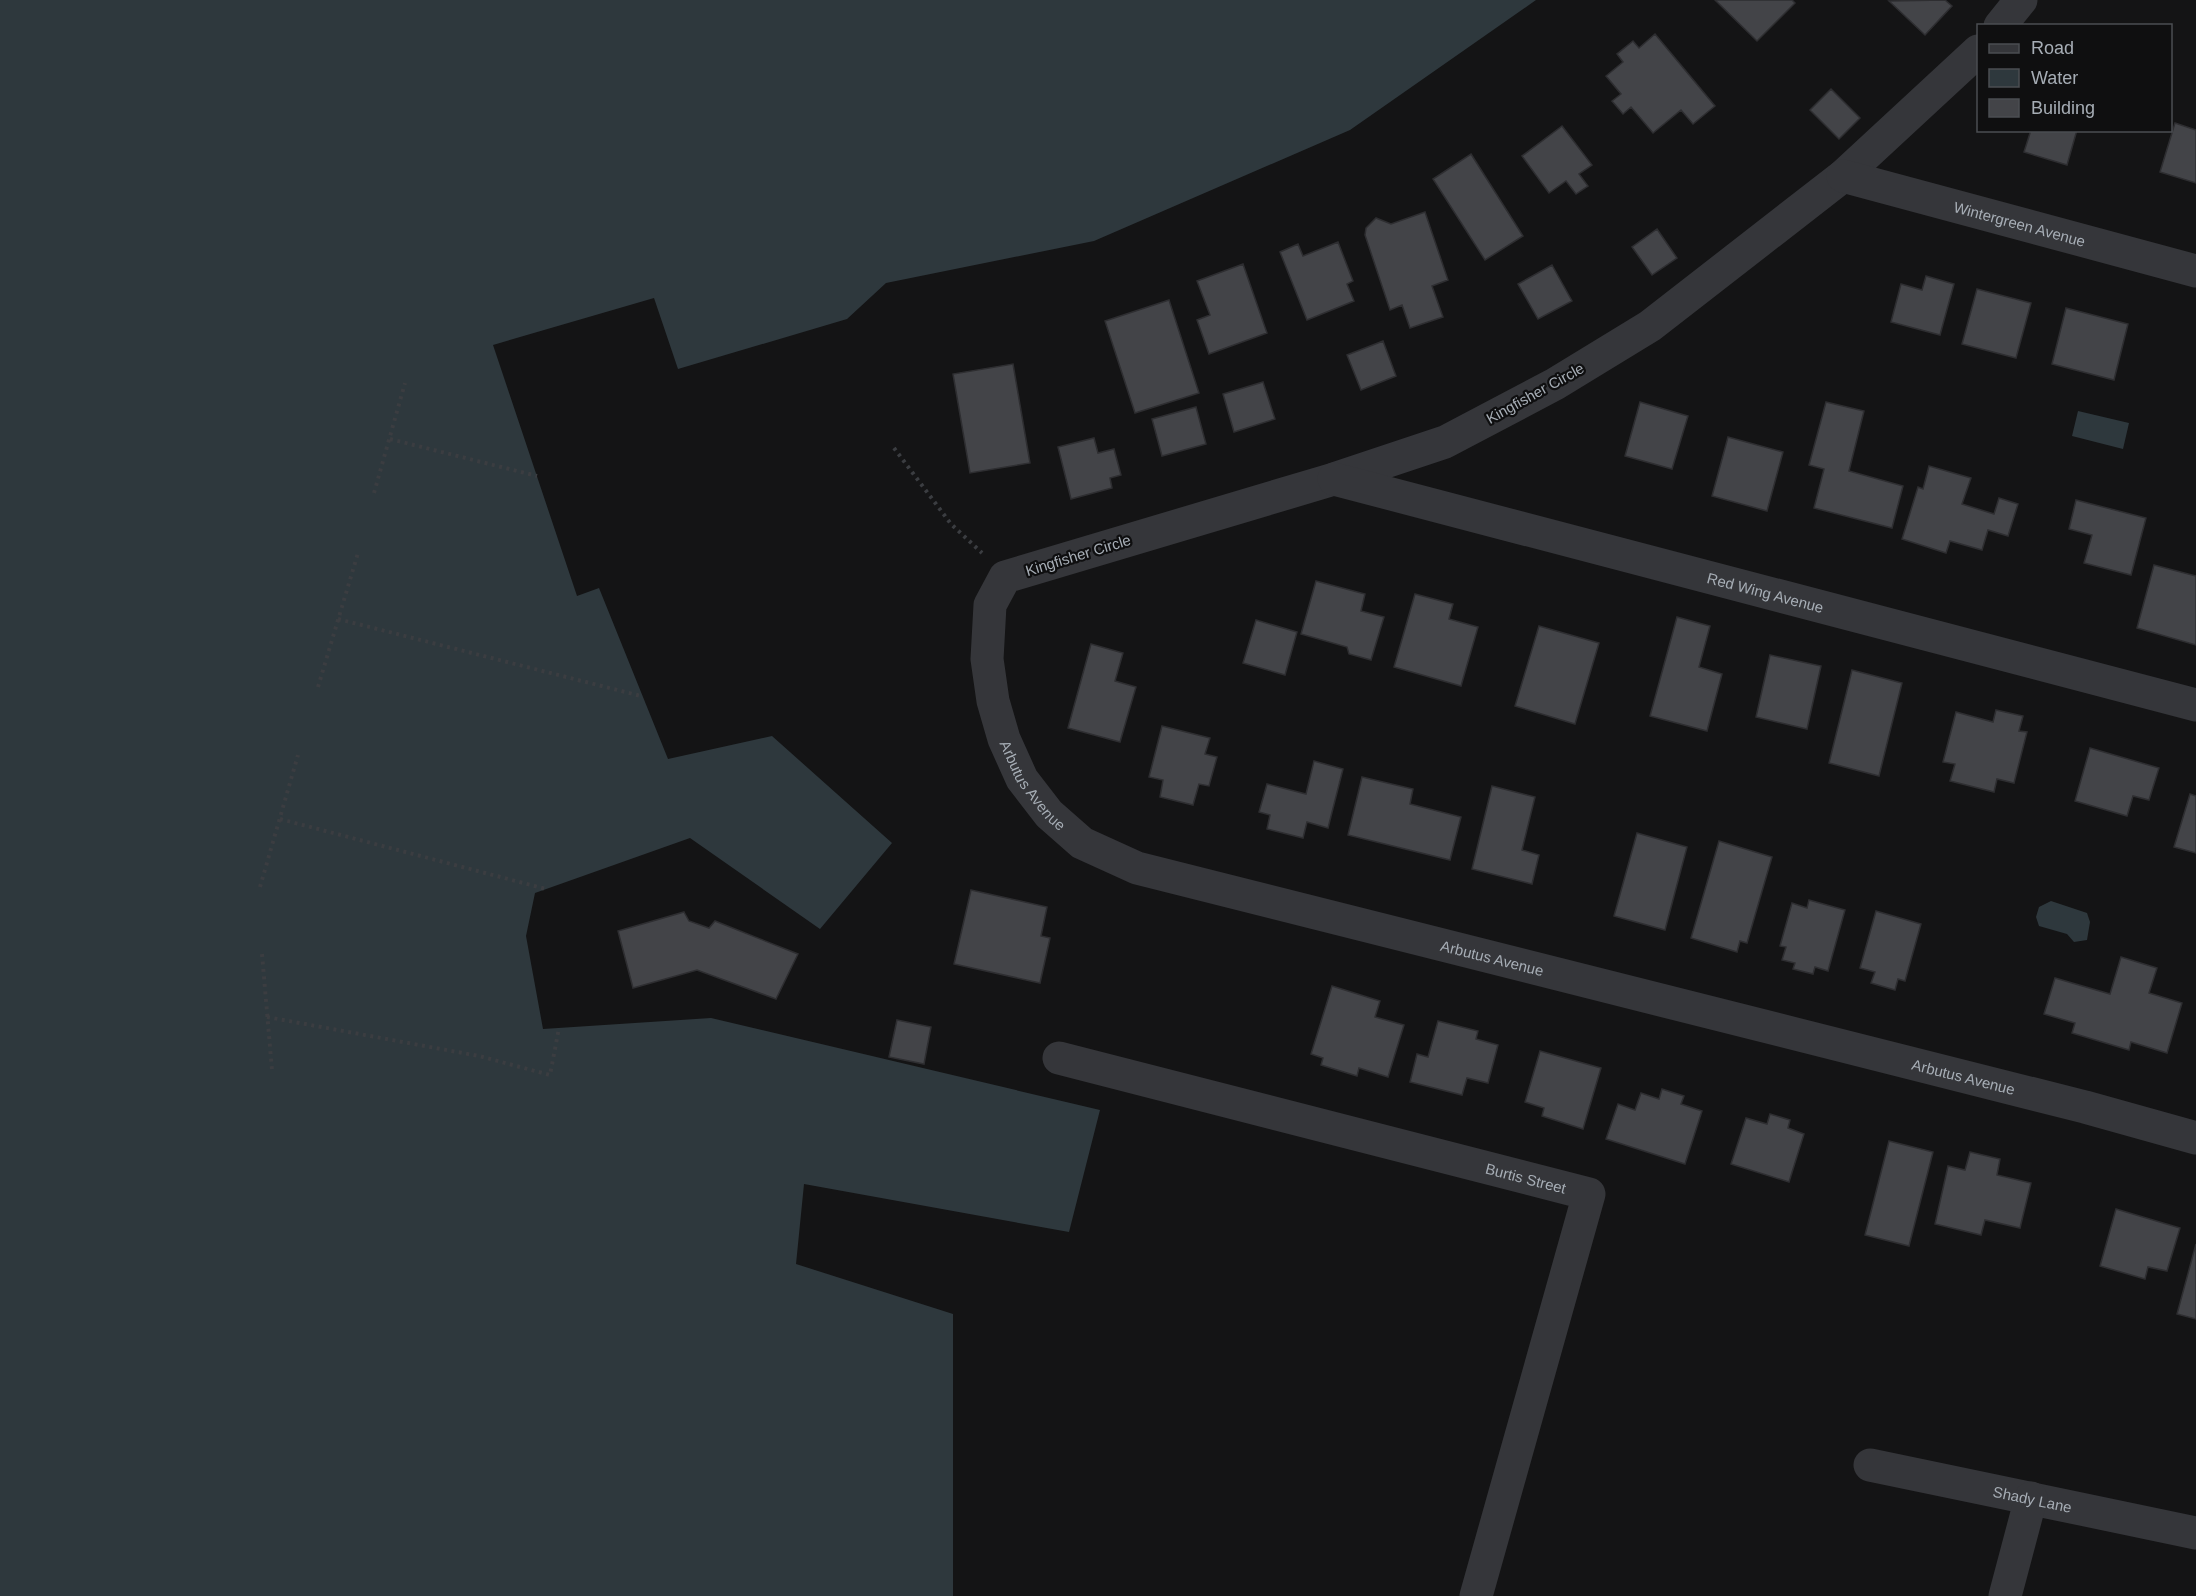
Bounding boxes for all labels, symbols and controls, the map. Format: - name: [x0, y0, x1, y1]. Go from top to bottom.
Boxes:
- legend: [1977, 24, 2172, 132]
- text: Road: [2031, 38, 2074, 58]
- text: Water: [2031, 68, 2078, 88]
- text: Building: [2031, 98, 2095, 118]
- street label: Wintergreen Avenue: [1952, 198, 2087, 249]
- street label: Kingfisher Circle: [1483, 359, 1587, 427]
- street label: Kingfisher Circle: [1023, 531, 1133, 579]
- street label: Red Wing Avenue: [1705, 569, 1826, 616]
- street label: Arbutus Avenue: [997, 737, 1069, 833]
- street label: Arbutus Avenue: [1439, 936, 1546, 979]
- street label: Arbutus Avenue: [1910, 1055, 2017, 1098]
- street label: Burtis Street: [1484, 1159, 1569, 1197]
- street label: Shady Lane: [1992, 1482, 2073, 1515]

